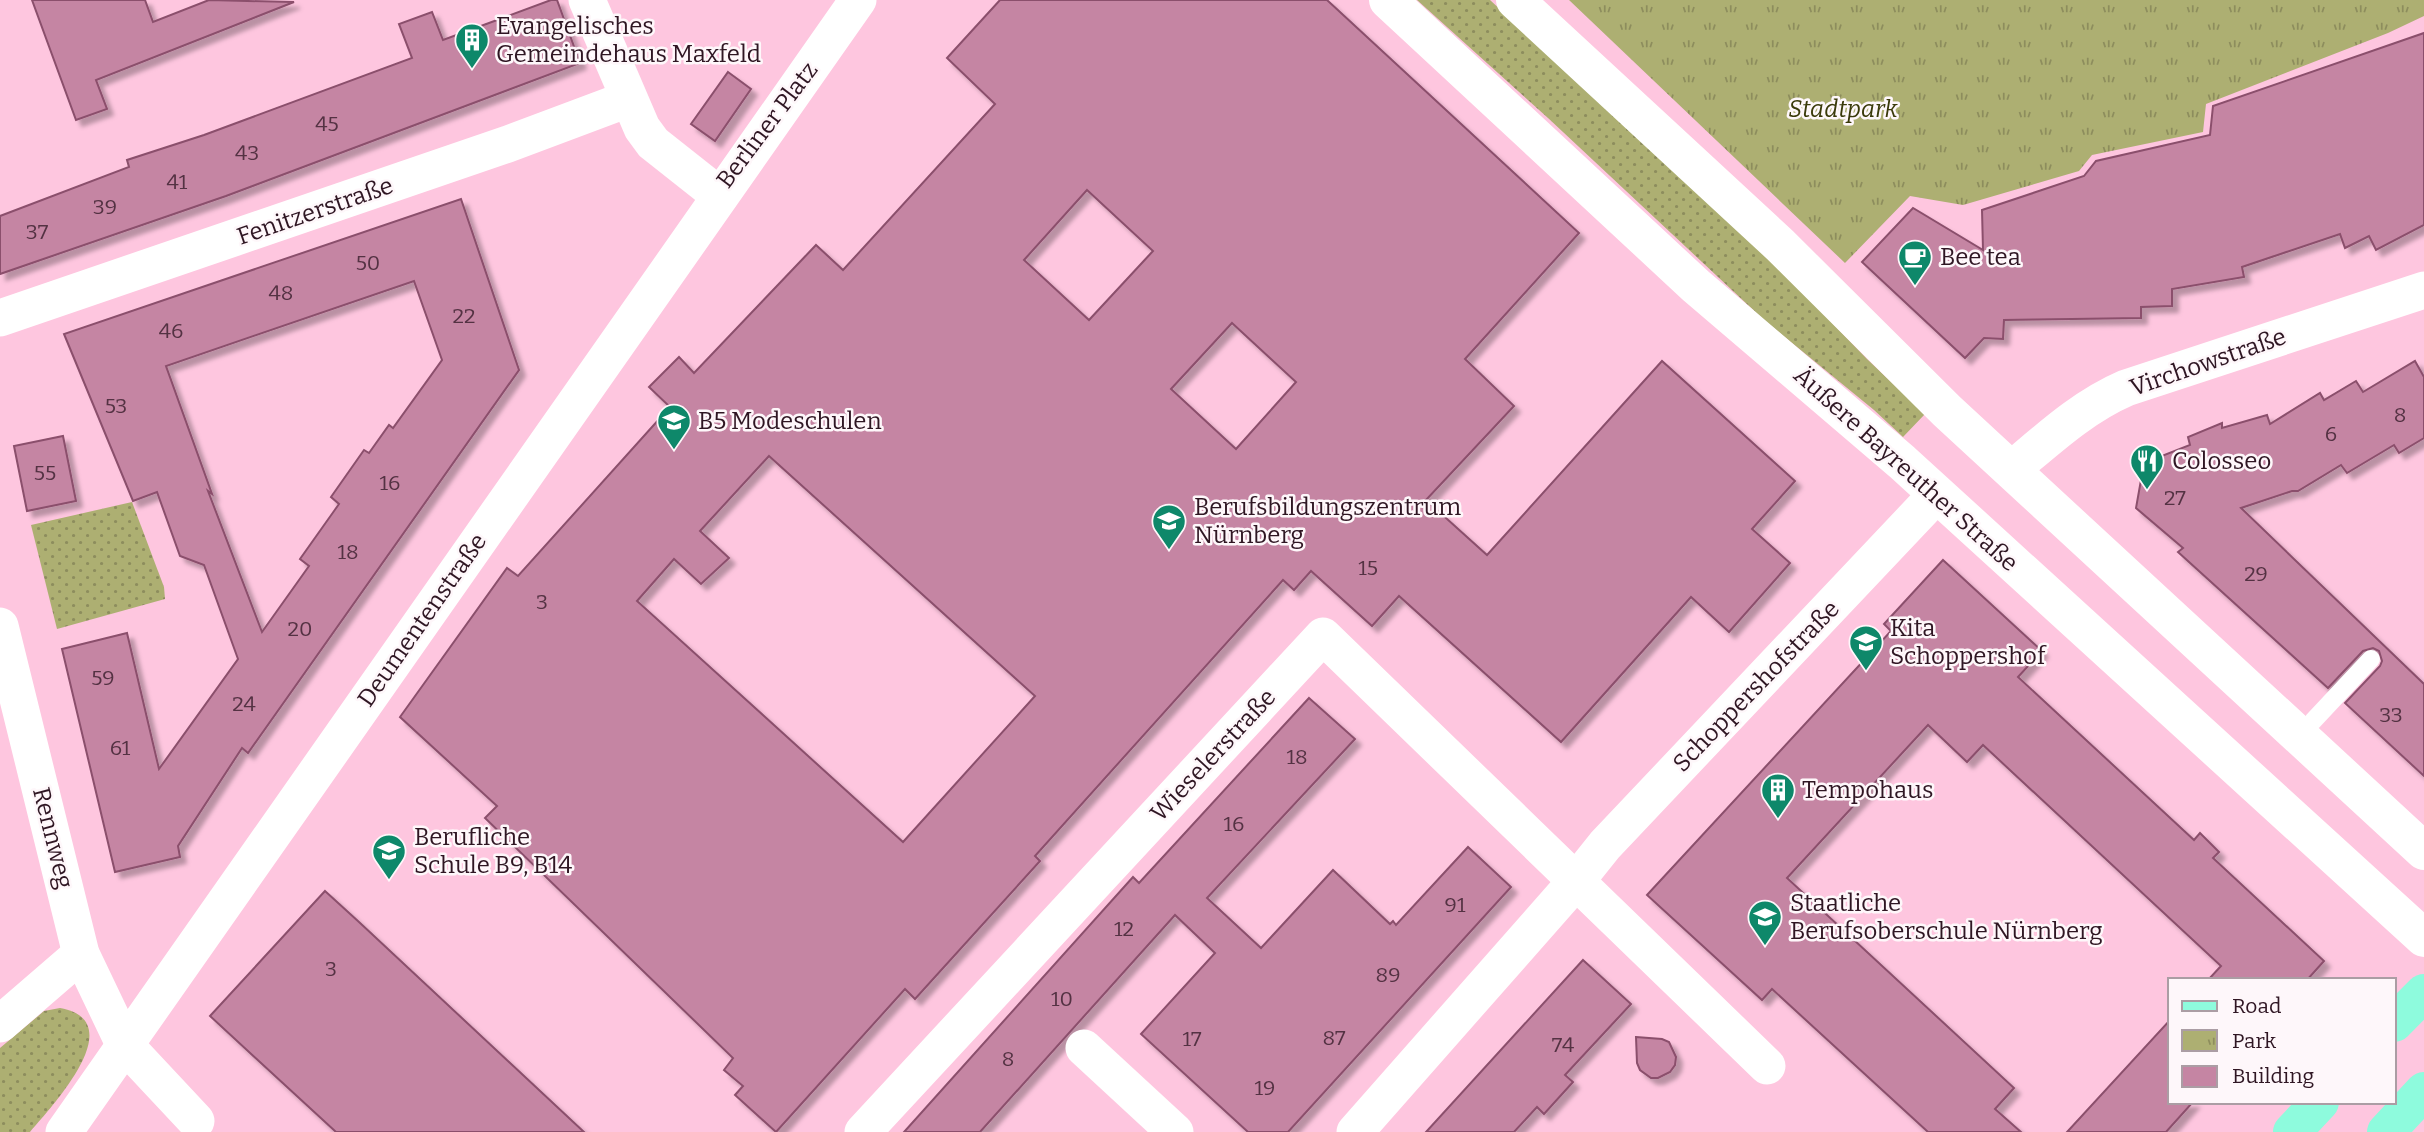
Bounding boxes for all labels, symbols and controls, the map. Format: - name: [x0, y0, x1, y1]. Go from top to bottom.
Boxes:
- place label: Evangelisches Gemeindehaus Maxfeld: [496, 12, 761, 68]
- building icon: Evangelisches Gemeindehaus Maxfeld: [453, 21, 491, 70]
- street label: Berliner Platz: [711, 57, 823, 193]
- park label: Stadtpark: [1788, 95, 1899, 123]
- house number: 45: [315, 111, 339, 137]
- house number: 43: [235, 140, 259, 166]
- house number: 41: [167, 169, 188, 195]
- street label: Fenitzerstraße: [233, 171, 397, 251]
- house number: 39: [93, 194, 117, 220]
- house number: 37: [26, 219, 49, 245]
- cafe icon: Bee tea: [1896, 238, 1934, 287]
- place label: Bee tea: [1940, 243, 2021, 271]
- house number: 50: [356, 250, 380, 276]
- house number: 48: [269, 280, 293, 306]
- house number: 22: [453, 303, 475, 329]
- house number: 46: [159, 318, 183, 344]
- street label: Virchowstraße: [2126, 322, 2290, 402]
- street label: Äußere Bayreuther Straße: [1788, 361, 2024, 577]
- house number: 53: [105, 393, 127, 419]
- school or university icon: B5 Modeschulen: [655, 402, 693, 451]
- house number: 8: [2394, 402, 2406, 428]
- place label: B5 Modeschulen: [698, 407, 882, 435]
- house number: 6: [2325, 421, 2337, 447]
- restaurant icon: Colosseo: [2128, 442, 2166, 491]
- place label: Colosseo: [2172, 447, 2271, 475]
- house number: 55: [34, 460, 56, 486]
- house number: 16: [380, 470, 400, 496]
- house number: 27: [2164, 485, 2186, 511]
- place label: Berufsbildungszentrum Nürnberg: [1194, 493, 1461, 549]
- school or university icon: Berufsbildungszentrum Nürnberg: [1150, 502, 1188, 551]
- street label: Deumentenstraße: [352, 528, 492, 712]
- house number: 18: [337, 539, 359, 565]
- house number: 15: [1358, 555, 1378, 581]
- house number: 29: [2244, 561, 2268, 587]
- house number: 3: [536, 589, 548, 615]
- street label: Schoppershofstraße: [1667, 595, 1845, 777]
- place label: Kita Schoppershof: [1890, 614, 2047, 670]
- house number: 20: [288, 616, 312, 642]
- school or university icon: Kita Schoppershof: [1847, 623, 1885, 672]
- house number: 59: [91, 665, 115, 691]
- street label: Wieselerstraße: [1145, 683, 1281, 827]
- house number: 24: [232, 691, 256, 717]
- house number: 33: [2379, 702, 2403, 728]
- house number: 61: [110, 735, 131, 761]
- house number: 18: [1286, 744, 1308, 770]
- building icon: Tempohaus: [1759, 771, 1797, 820]
- place label: Tempohaus: [1802, 776, 1933, 804]
- street label: Rennweg: [27, 784, 79, 892]
- house number: 16: [1224, 811, 1244, 837]
- place label: Berufliche Schule B9, B14: [414, 823, 572, 879]
- school or university icon: Berufliche Schule B9, B14: [370, 832, 408, 881]
- place label: Staatliche Berufsoberschule Nürnberg: [1790, 889, 2103, 945]
- house number: 91: [1445, 892, 1466, 918]
- school or university icon: Staatliche Berufsoberschule Nürnberg: [1746, 898, 1784, 947]
- house number: 12: [1114, 916, 1134, 942]
- house number: 3: [325, 956, 337, 982]
- house number: 89: [1376, 962, 1400, 988]
- legend: [2168, 978, 2396, 1104]
- house number: 10: [1051, 986, 1073, 1012]
- text: Road: [2232, 993, 2281, 1019]
- house number: 87: [1322, 1025, 1346, 1051]
- house number: 17: [1183, 1026, 1202, 1052]
- text: Park: [2232, 1028, 2276, 1054]
- house number: 74: [1552, 1032, 1574, 1058]
- house number: 8: [1002, 1046, 1014, 1072]
- text: Building: [2232, 1063, 2315, 1089]
- house number: 19: [1255, 1075, 1275, 1101]

